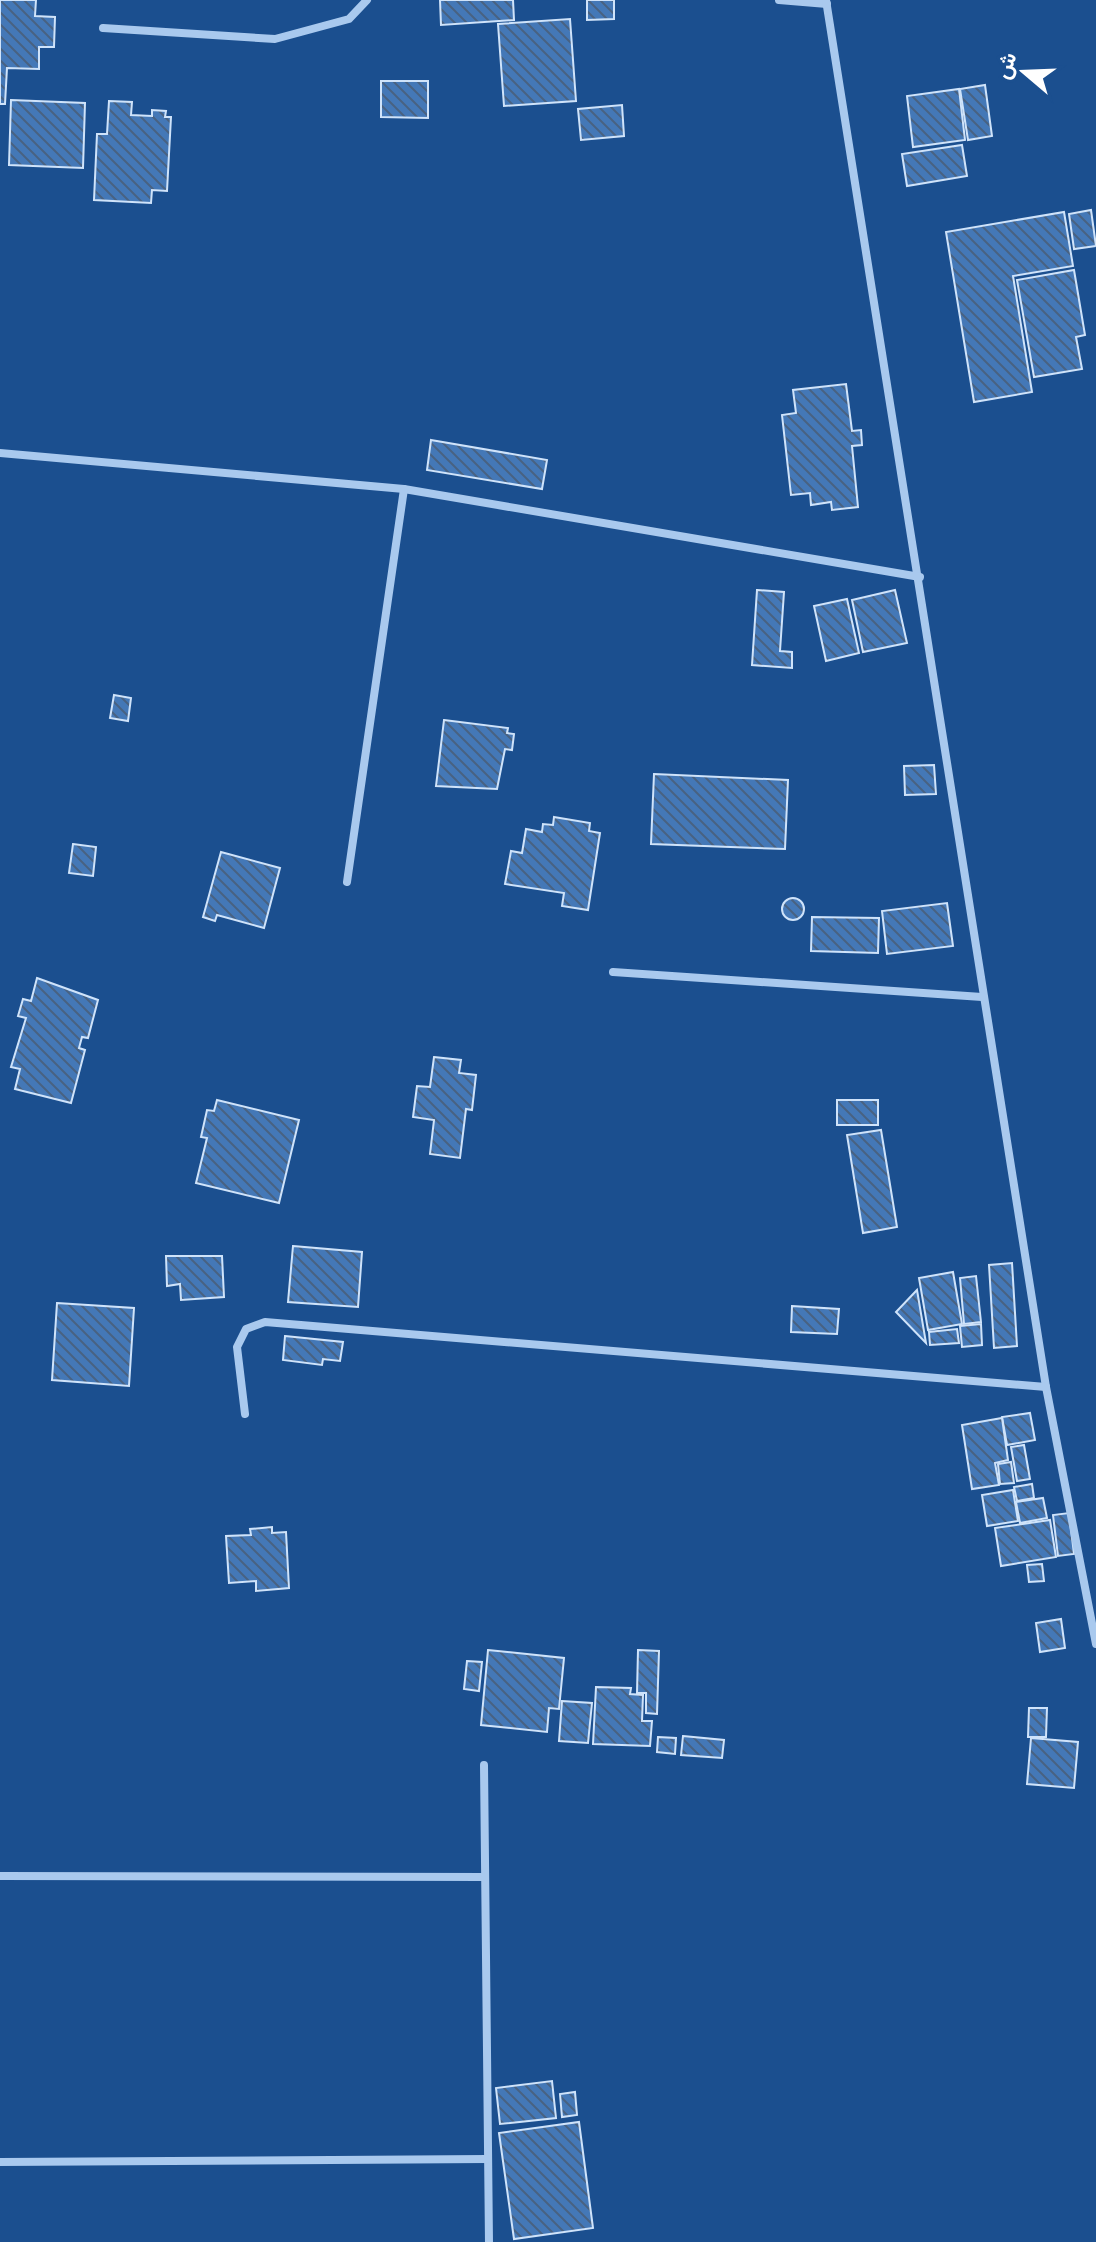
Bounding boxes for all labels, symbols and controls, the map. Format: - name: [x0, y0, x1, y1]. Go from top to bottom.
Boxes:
- north arrow: [984, 32, 1064, 112]
- text: ش: [988, 49, 1023, 83]

